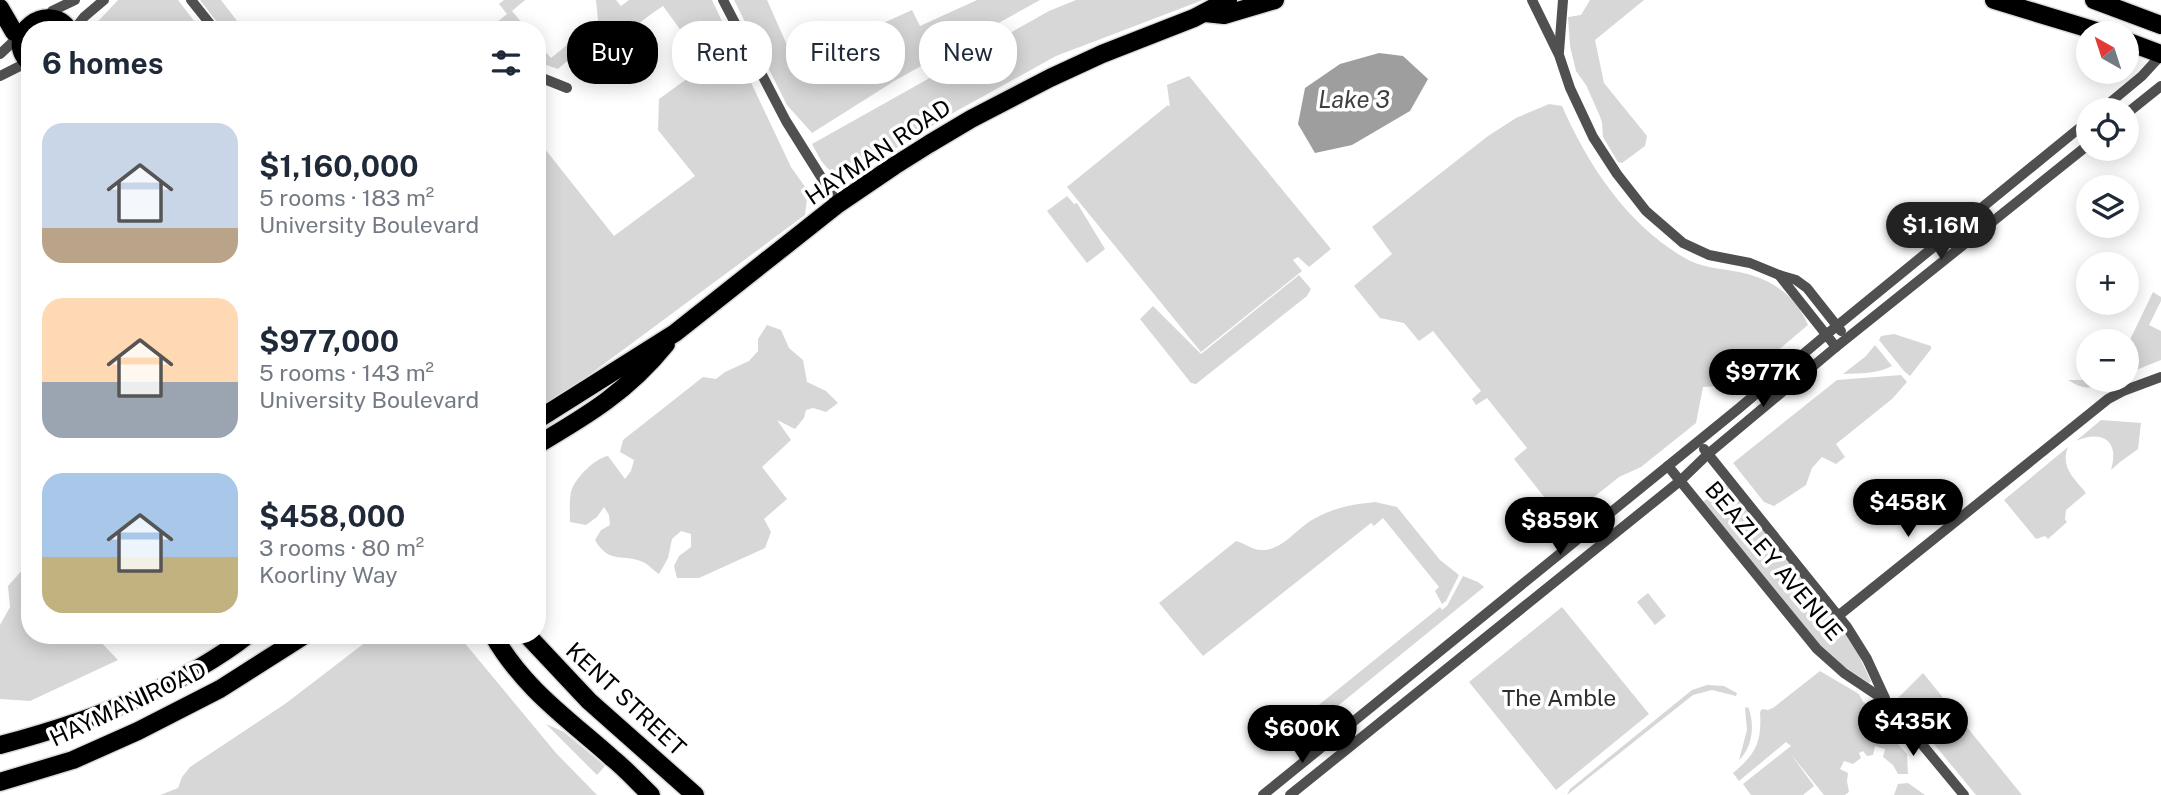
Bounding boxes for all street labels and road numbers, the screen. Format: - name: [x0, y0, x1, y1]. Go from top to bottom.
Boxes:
- street label: HAYMAN ROAD: [800, 93, 956, 210]
- street label: BEAZLEY AVENUE: [1700, 476, 1849, 646]
- street label: KENT STREET: [561, 636, 692, 761]
- street label: HAYMAN ROAD: [45, 655, 210, 752]

